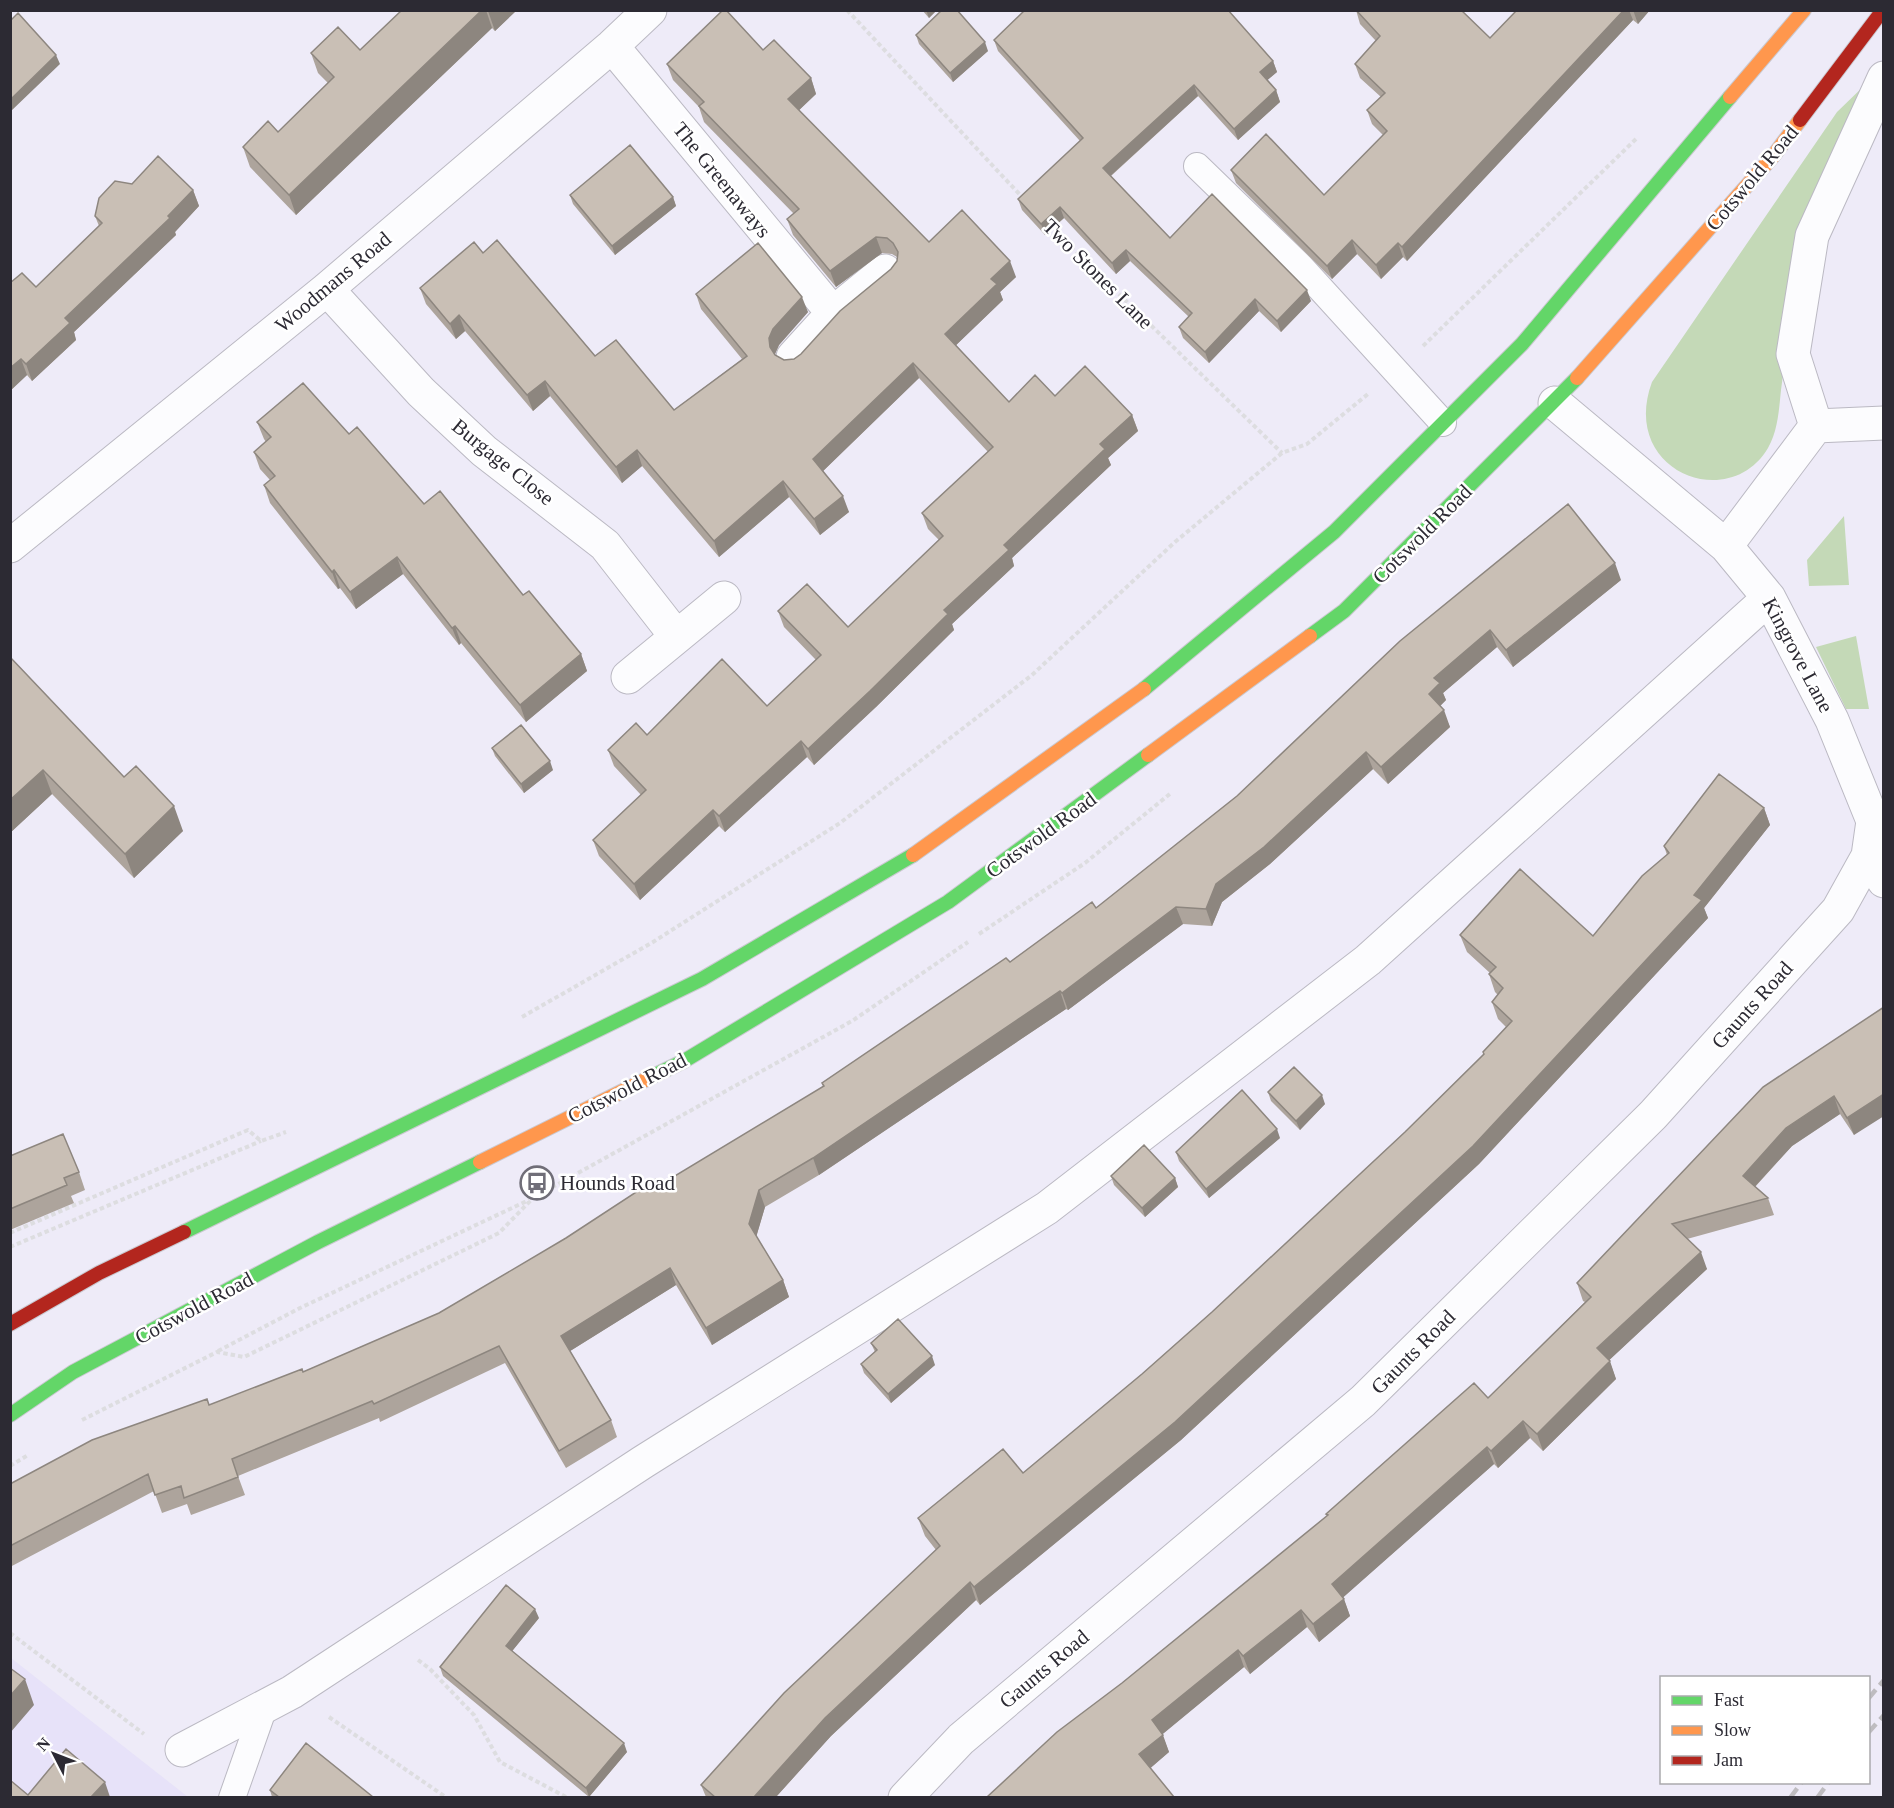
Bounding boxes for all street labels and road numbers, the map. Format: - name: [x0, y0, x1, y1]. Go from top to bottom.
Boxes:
- street label: The Greenaways: [668, 117, 776, 243]
- street label: Cotswold Road: [1701, 120, 1803, 236]
- street label: Two Stones Lane: [1038, 214, 1158, 334]
- street label: Woodmans Road: [270, 226, 396, 337]
- street label: Burgage Close: [447, 414, 559, 510]
- street label: Cotswold Road: [1368, 479, 1477, 588]
- street label: Kingrove Lane: [1758, 593, 1838, 717]
- street label: Cotswold Road: [981, 787, 1101, 883]
- street label: Gaunts Road: [1707, 956, 1798, 1054]
- street label: Cotswold Road: [564, 1048, 691, 1128]
- street label: Cotswold Road: [131, 1267, 258, 1349]
- street label: Gaunts Road: [1366, 1305, 1460, 1399]
- street label: Gaunts Road: [995, 1624, 1094, 1713]

